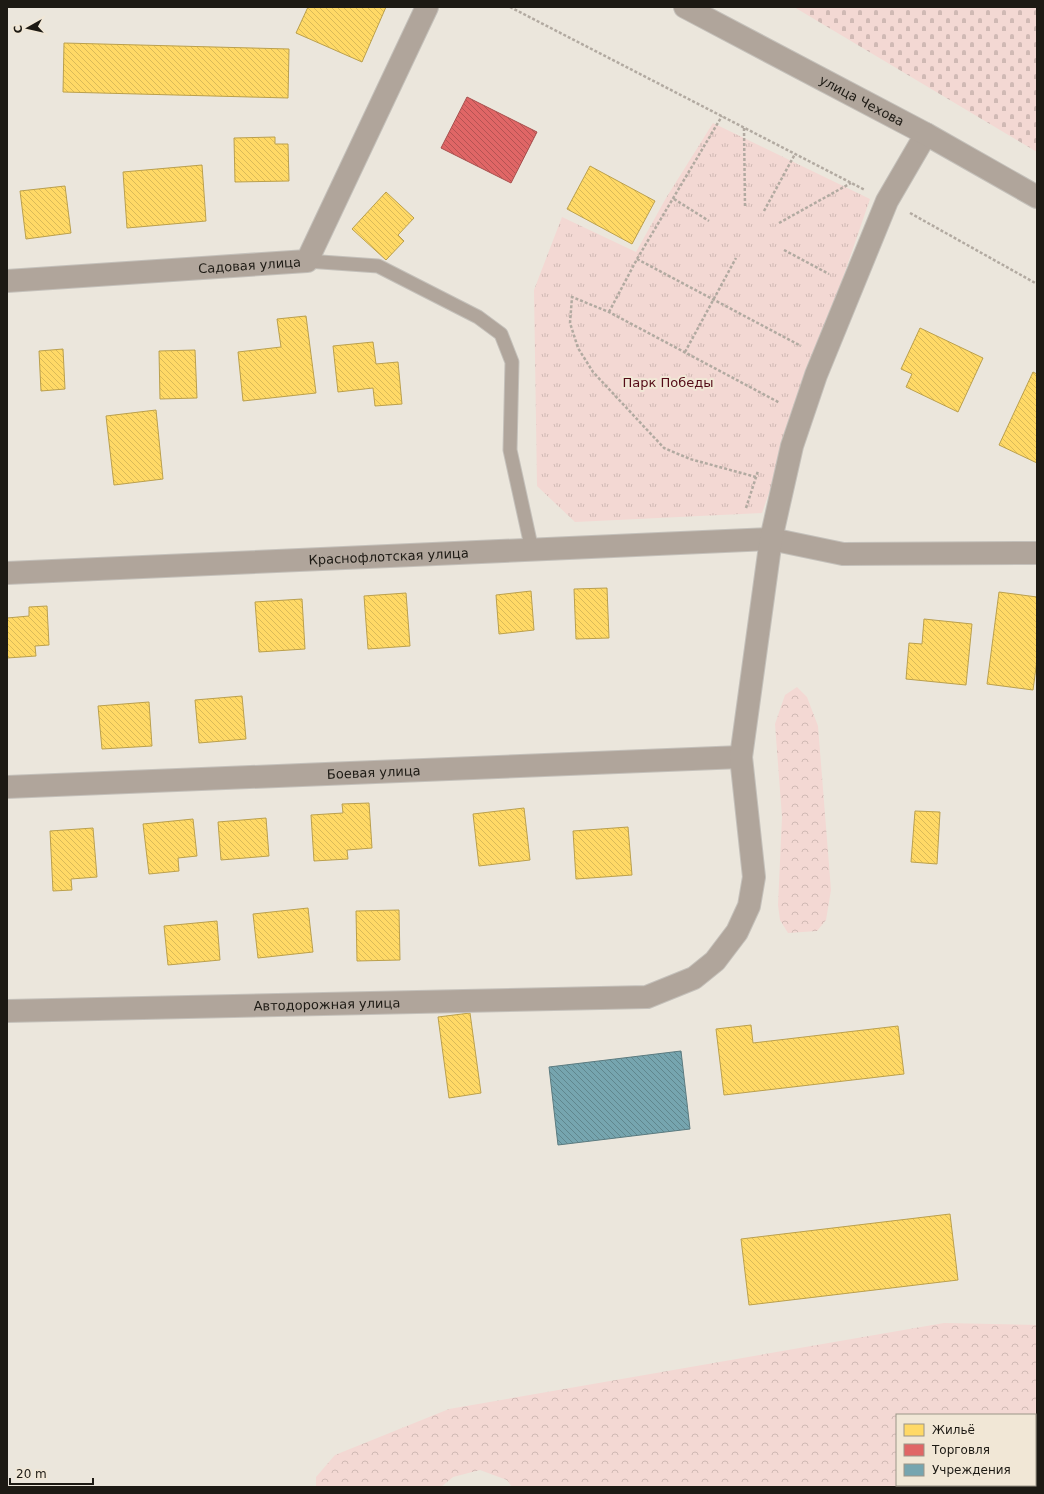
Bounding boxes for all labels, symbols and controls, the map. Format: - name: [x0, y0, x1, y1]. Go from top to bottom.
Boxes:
- north arrow: [8, 8, 48, 48]
- text: С: [12, 24, 26, 34]
- street label: улица Чехова: [817, 72, 907, 129]
- street label: Садовая улица: [198, 254, 301, 276]
- park label: Парк Победы: [623, 375, 713, 390]
- street label: Краснофлотская улица: [308, 545, 469, 568]
- street label: Боевая улица: [327, 763, 421, 782]
- street label: Автодорожная улица: [253, 995, 400, 1014]
- legend: [896, 1414, 1036, 1486]
- text: Жильё: [932, 1423, 975, 1437]
- text: Торговля: [931, 1443, 990, 1457]
- scale bar: [10, 1460, 93, 1486]
- text: Учреждения: [932, 1463, 1011, 1477]
- text: 20 m: [16, 1467, 47, 1481]

